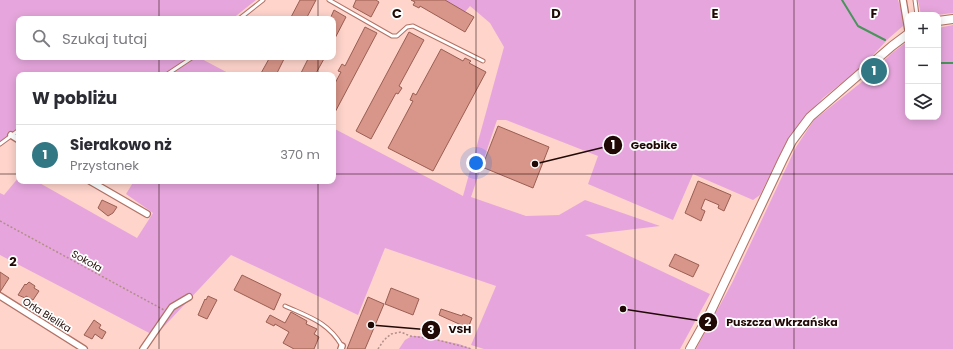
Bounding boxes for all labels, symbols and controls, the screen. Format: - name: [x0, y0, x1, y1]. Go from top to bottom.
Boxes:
- text: C: [392, 4, 402, 23]
- text: D: [551, 4, 561, 23]
- text: E: [711, 4, 719, 23]
- text: F: [870, 4, 878, 23]
- map controls: [905, 12, 941, 120]
- button: +: [905, 12, 941, 48]
- search box: [16, 16, 336, 60]
- icon: search: [30, 27, 52, 49]
- text: Szukaj tutaj: [62, 28, 147, 49]
- button: −: [905, 48, 941, 84]
- pin: 1: [861, 56, 887, 86]
- button: layers: [905, 84, 941, 120]
- text: W pobliżu: [32, 86, 117, 110]
- callout: Geobike: [603, 133, 686, 156]
- text: Sierakowo nż: [70, 134, 172, 155]
- text: 1: [611, 136, 615, 153]
- text: Geobike: [631, 137, 677, 153]
- text: 1: [43, 145, 47, 164]
- text: 370 m: [280, 145, 320, 164]
- your location: [466, 153, 486, 173]
- text: Przystanek: [70, 156, 139, 175]
- street label: Sokoła: [69, 246, 105, 276]
- text: 2: [9, 252, 17, 271]
- street label: Orła Bielika: [20, 294, 74, 336]
- callout: Puszcza Wkrzańska: [698, 310, 846, 333]
- text: 2: [705, 313, 712, 330]
- text: Puszcza Wkrzańska: [726, 314, 838, 330]
- callout: VSH: [421, 318, 480, 341]
- text: 3: [427, 321, 435, 338]
- text: VSH: [449, 321, 471, 337]

